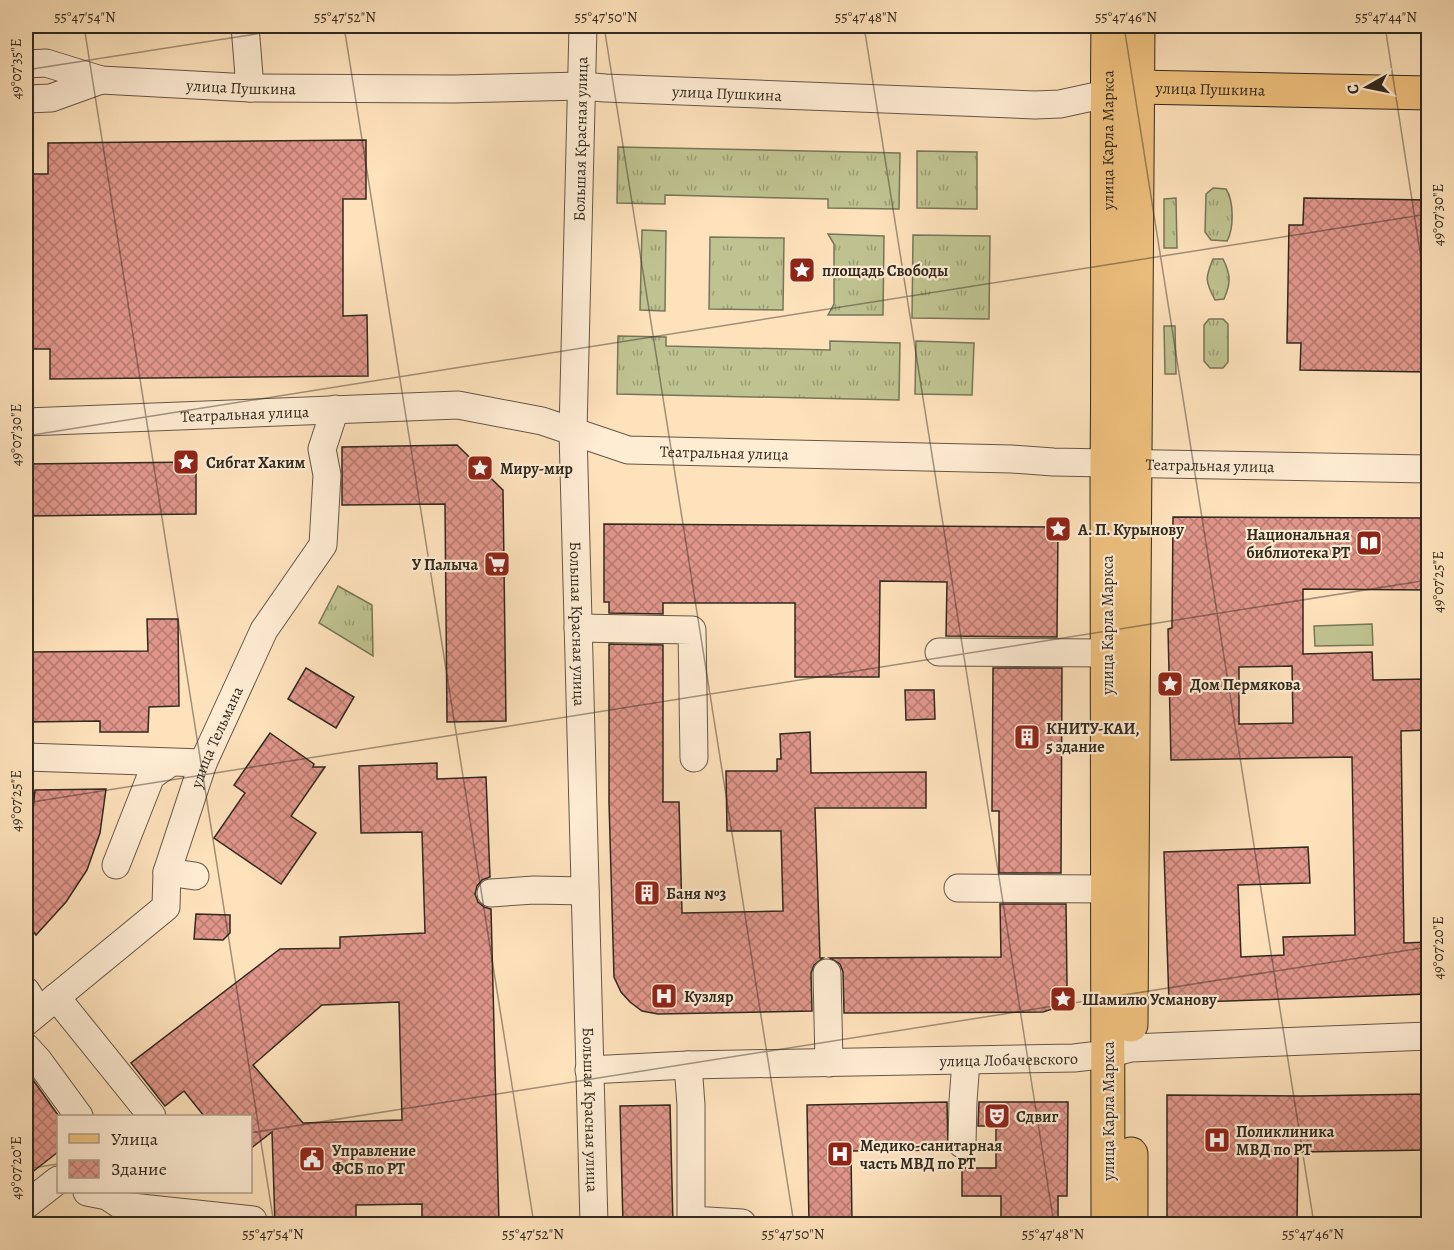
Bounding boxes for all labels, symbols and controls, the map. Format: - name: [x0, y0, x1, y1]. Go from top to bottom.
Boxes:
- text: 55°47'54"N: [54, 7, 116, 27]
- text: 55°47'52"N: [314, 7, 376, 27]
- text: 55°47'50"N: [575, 7, 638, 27]
- text: 55°47'48"N: [835, 7, 897, 27]
- text: 55°47'46"N: [1095, 7, 1157, 27]
- text: 55°47'44"N: [1355, 7, 1417, 27]
- text: 49°07'35"E: [6, 38, 26, 100]
- street label: Большая Красная улица: [569, 56, 593, 222]
- north arrow: [1337, 57, 1397, 117]
- street label: улица Карла Маркса: [1097, 69, 1120, 211]
- street label: улица Пушкина: [185, 75, 297, 100]
- street label: улица Пушкина: [1154, 77, 1266, 102]
- street label: улица Пушкина: [671, 81, 783, 107]
- text: С: [1342, 82, 1365, 96]
- text: 49°07'30"E: [1428, 184, 1448, 246]
- place icon: площадь Свободы: [787, 255, 817, 285]
- place label: площадь Свободы: [822, 260, 948, 282]
- street label: Театральная улица: [180, 401, 310, 428]
- text: 49°07'30"E: [6, 404, 26, 466]
- street label: Театральная улица: [660, 441, 790, 466]
- place icon: Сибгат Хаким: [171, 447, 201, 477]
- place label: Сибгат Хаким: [206, 452, 306, 474]
- place icon: Миру-мир: [465, 453, 495, 483]
- street label: Театральная улица: [1146, 454, 1275, 478]
- place label: Миру-мир: [500, 458, 573, 480]
- place icon: А. П. Курынову: [1043, 514, 1073, 544]
- place label: А. П. Курынову: [1077, 519, 1184, 541]
- place label: Национальная библиотека РТ: [1246, 524, 1350, 564]
- library icon: Национальная библиотека РТ: [1354, 528, 1384, 558]
- street label: Большая Красная улица: [564, 541, 590, 707]
- supermarket icon: У Палыча: [482, 549, 512, 579]
- text: 49°07'25"E: [1428, 551, 1448, 613]
- place label: У Палыча: [412, 554, 478, 576]
- street label: улица Карла Маркса: [1097, 555, 1119, 696]
- place icon: Дом Пермякова: [1155, 669, 1185, 699]
- place label: Дом Пермякова: [1190, 674, 1301, 696]
- street label: улица Тельмана: [185, 682, 249, 792]
- place label: КНИТУ-КАИ, 5 здание: [1046, 718, 1140, 758]
- building icon: КНИТУ-КАИ, 5 здание: [1012, 722, 1042, 752]
- text: 49°07'25"E: [6, 770, 26, 832]
- building icon: Баня №3: [632, 878, 662, 908]
- place label: Баня №3: [666, 883, 727, 905]
- text: 49°07'20"E: [1428, 916, 1448, 980]
- hospital icon: Кузляр: [649, 981, 679, 1011]
- place icon: Шамилю Усманову: [1048, 984, 1078, 1014]
- place label: Кузляр: [684, 986, 734, 1008]
- place label: Шамилю Усманову: [1082, 989, 1217, 1011]
- street label: Большая Красная улица: [577, 1027, 603, 1193]
- street label: улица Карла Маркса: [1098, 1041, 1120, 1182]
- street label: улица Лобачевского: [938, 1048, 1078, 1072]
- theatre icon: Сдвиг: [982, 1101, 1012, 1131]
- place label: Сдвиг: [1016, 1106, 1059, 1128]
- legend: [57, 1115, 252, 1193]
- place label: Поликлиника МВД по РТ: [1236, 1121, 1335, 1161]
- hospital icon: Поликлиника МВД по РТ: [1202, 1125, 1232, 1155]
- text: Улица: [111, 1127, 159, 1151]
- place label: Медико-санитарная часть МВД по РТ: [860, 1135, 1002, 1175]
- text: 49°07'20"E: [6, 1136, 26, 1200]
- hospital icon: Медико-санитарная часть МВД по РТ: [825, 1139, 855, 1169]
- place label: Управление ФСБ по РТ: [332, 1140, 416, 1180]
- public building icon: Управление ФСБ по РТ: [297, 1144, 327, 1174]
- text: Здание: [111, 1157, 167, 1181]
- text: 55°47'54"N: [242, 1224, 304, 1244]
- text: 55°47'52"N: [502, 1224, 564, 1244]
- text: 55°47'50"N: [762, 1224, 825, 1244]
- text: 55°47'48"N: [1022, 1224, 1084, 1244]
- text: 55°47'46"N: [1282, 1224, 1344, 1244]

